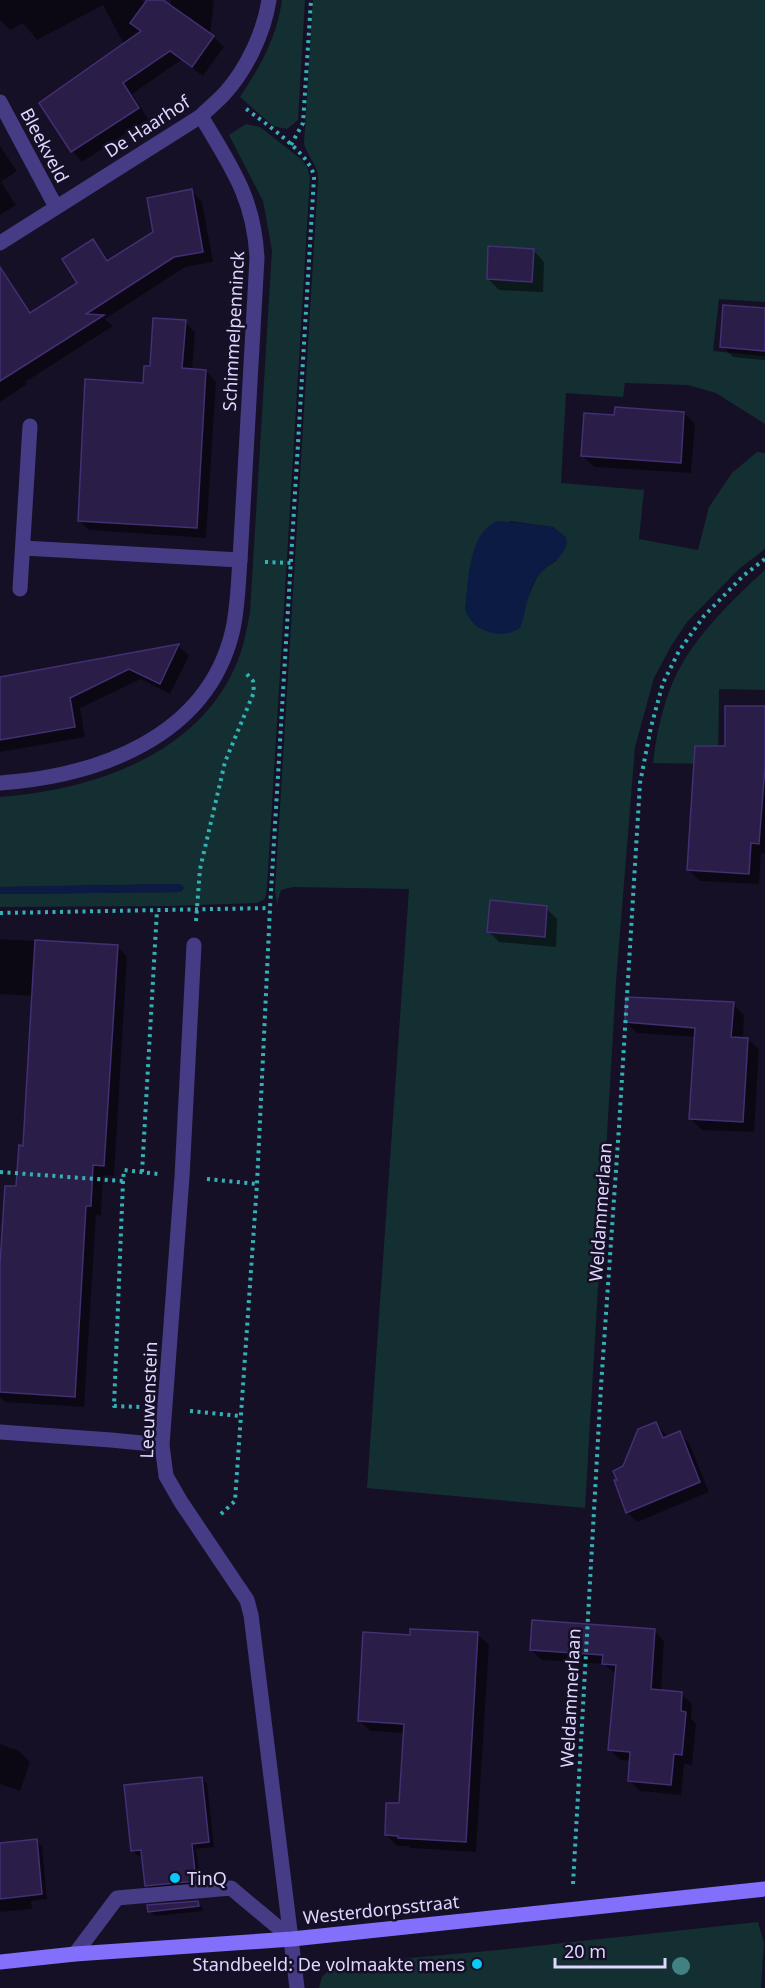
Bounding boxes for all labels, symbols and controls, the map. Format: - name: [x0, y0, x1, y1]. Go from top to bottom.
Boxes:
- street label: De Haarhof: [100, 89, 195, 163]
- street label: Bleekveld: [15, 103, 75, 187]
- street label: Schimmelpenninck: [217, 250, 249, 412]
- street label: Weldammerlaan: [583, 1142, 617, 1282]
- street label: Leeuwenstein: [134, 1341, 162, 1459]
- street label: Weldammerlaan: [554, 1628, 586, 1768]
- place label: TinQ: [187, 1866, 227, 1890]
- marker: TinQ: [168, 1871, 182, 1885]
- street label: Westerdorpsstraat: [302, 1889, 461, 1929]
- scale bar: [555, 1931, 664, 1969]
- text: 20 m: [564, 1939, 606, 1963]
- place label: Standbeeld: De volmaakte mens: [192, 1952, 465, 1976]
- marker: Standbeeld: De volmaakte mens: [470, 1957, 484, 1971]

